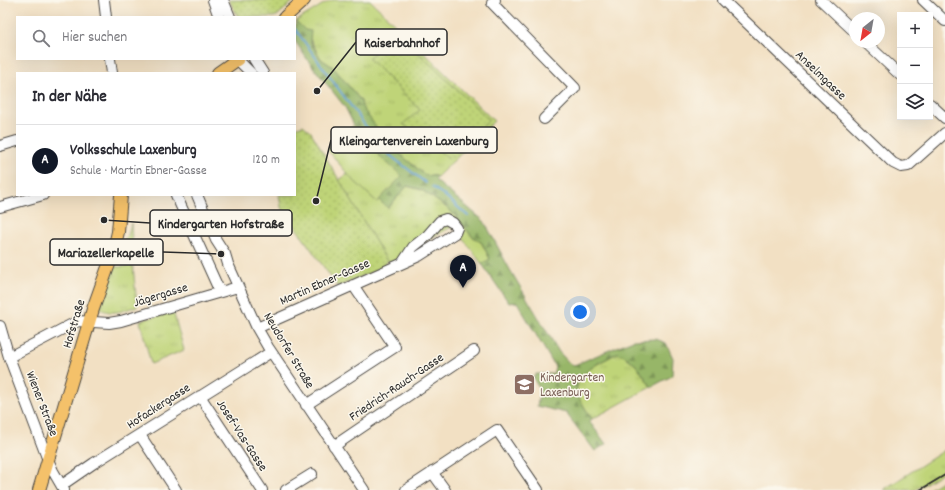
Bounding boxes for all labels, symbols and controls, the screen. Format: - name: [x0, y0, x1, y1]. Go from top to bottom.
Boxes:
- north arrow: [849, 12, 885, 48]
- map controls: [897, 12, 933, 120]
- button: +: [897, 12, 933, 48]
- search box: [16, 16, 296, 60]
- icon: search: [30, 27, 52, 49]
- text: Hier suchen: [62, 27, 127, 49]
- callout: Kaiserbahnhof: [356, 29, 447, 55]
- text: Kaiserbahnhof: [364, 34, 441, 54]
- street label: Anselmgasse: [790, 47, 850, 106]
- button: −: [897, 48, 933, 84]
- button: layers: [897, 84, 933, 120]
- text: In der Nähe: [32, 86, 107, 110]
- callout: Kleingartenverein Laxenburg: [331, 127, 497, 153]
- text: Kleingartenverein Laxenburg: [339, 132, 489, 152]
- text: Volksschule Laxenburg: [70, 140, 197, 162]
- text: A: [41, 151, 49, 170]
- text: 120 m: [252, 151, 280, 170]
- text: Schule · Martin Ebner-Gasse: [70, 162, 207, 181]
- callout: Kindergarten Hofstraße: [150, 210, 292, 236]
- text: Kindergarten Hofstraße: [158, 215, 284, 235]
- callout: Mariazellerkapelle: [50, 239, 163, 265]
- text: Mariazellerkapelle: [58, 244, 154, 264]
- street label: Martin Ebner-Gasse: [277, 255, 373, 311]
- pin: A: [450, 255, 476, 288]
- street label: Jägergasse: [131, 279, 191, 313]
- street label: Hofstraße: [59, 297, 91, 351]
- your location: [570, 302, 590, 322]
- street label: Neudorfer Straße: [258, 309, 318, 393]
- street label: Friedrich-Rauch-Gasse: [346, 349, 448, 427]
- street label: Wiener Straße: [20, 369, 62, 440]
- place label: Kindergarten Laxenburg: [540, 369, 604, 403]
- school or university icon: Kindergarten Laxenburg: [512, 372, 538, 398]
- street label: Hofackergasse: [123, 379, 195, 435]
- street label: Josef-Vas-Gasse: [211, 396, 272, 476]

